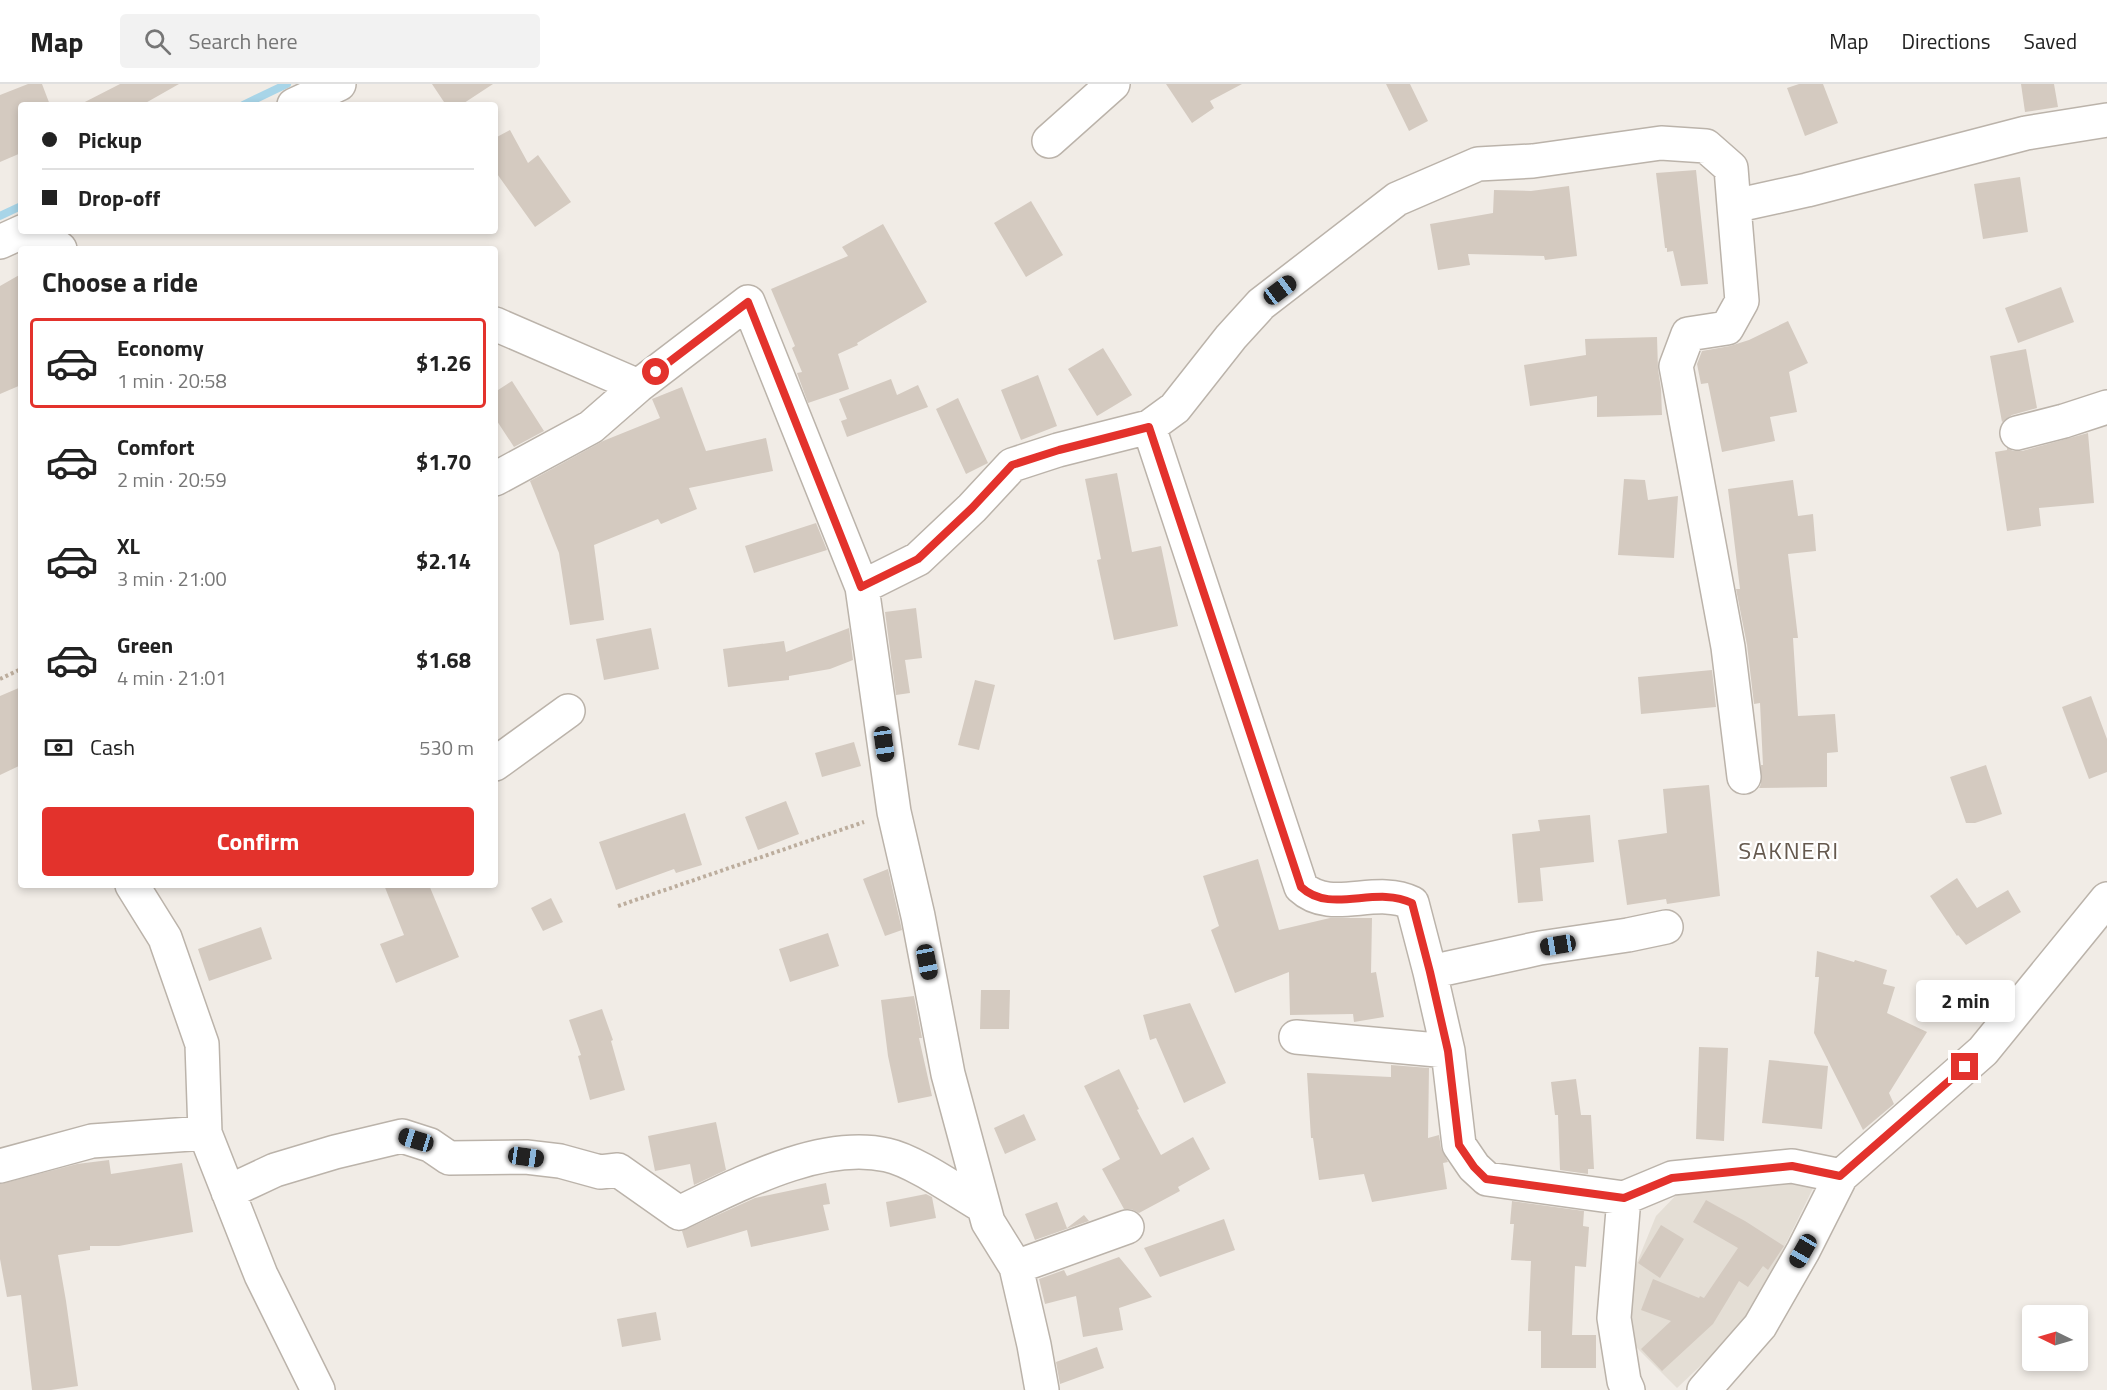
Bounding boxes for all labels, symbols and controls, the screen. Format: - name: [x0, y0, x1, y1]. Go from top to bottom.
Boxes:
- search box: [120, 14, 540, 68]
- text: Map: [30, 20, 84, 63]
- text: Search here: [189, 24, 298, 58]
- icon: search: [141, 25, 174, 58]
- text: Map: [1829, 25, 1869, 57]
- text: Directions: [1902, 25, 1991, 57]
- text: Saved: [2024, 25, 2077, 57]
- text: Pickup: [78, 123, 142, 157]
- text: Drop-off: [78, 181, 160, 215]
- text: Choose a ride: [42, 261, 198, 302]
- car: [1260, 272, 1300, 308]
- text: Economy: [117, 331, 204, 365]
- icon: car: [45, 336, 99, 390]
- text: $1.26: [416, 346, 471, 380]
- route start: [642, 358, 669, 385]
- text: 1 min · 20:58: [117, 365, 227, 396]
- text: Comfort: [117, 430, 195, 464]
- icon: car: [45, 435, 99, 489]
- text: $1.70: [416, 445, 471, 479]
- text: 2 min · 20:59: [117, 464, 227, 495]
- text: XL: [117, 529, 140, 563]
- icon: car: [45, 534, 99, 588]
- text: $2.14: [416, 544, 471, 578]
- text: 3 min · 21:00: [117, 563, 227, 594]
- text: Green: [117, 628, 173, 662]
- icon: car: [45, 633, 99, 687]
- text: $1.68: [416, 643, 471, 677]
- text: 4 min · 21:01: [117, 662, 227, 693]
- car: [873, 725, 895, 763]
- text: Cash: [90, 730, 135, 764]
- icon: cash: [42, 731, 75, 764]
- text: 530 m: [419, 732, 474, 763]
- button: Confirm: [42, 807, 474, 876]
- district label: SAKNERI: [1738, 832, 1840, 868]
- car: [1539, 933, 1577, 957]
- car: [915, 943, 939, 981]
- callout: 2 min: [1916, 980, 2014, 1022]
- text: 2 min: [1941, 985, 1990, 1016]
- route end: [1951, 1053, 1978, 1080]
- car: [396, 1126, 436, 1154]
- car: [507, 1146, 545, 1168]
- car: [1786, 1231, 1820, 1271]
- north arrow: [2022, 1305, 2088, 1371]
- map controls: [2022, 1305, 2088, 1371]

